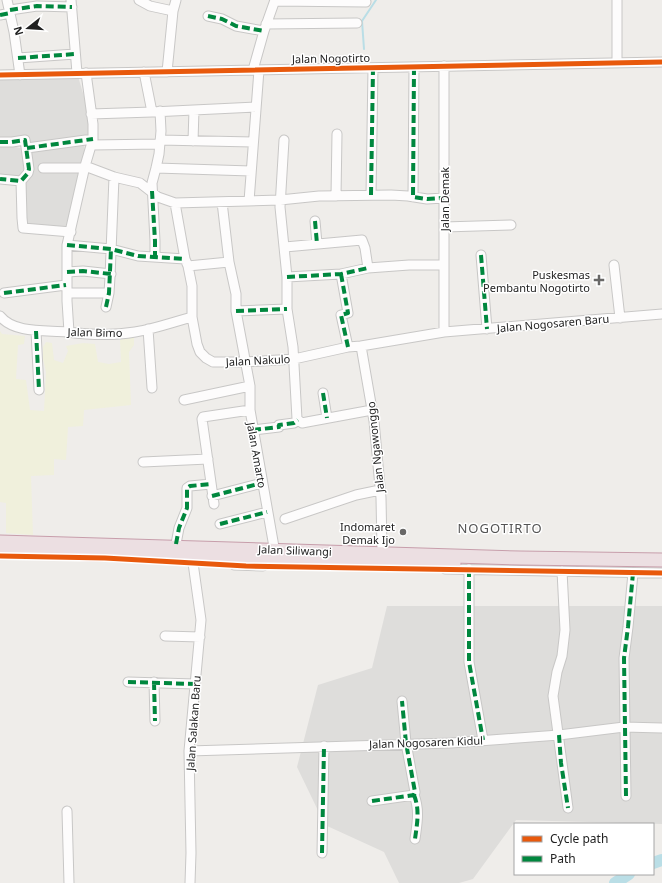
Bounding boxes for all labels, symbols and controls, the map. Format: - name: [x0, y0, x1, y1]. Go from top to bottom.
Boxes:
- north arrow: [8, 8, 48, 48]
- text: N: [9, 25, 26, 38]
- street label: Jalan Nogotirto: [291, 50, 371, 66]
- street label: Jalan Demak: [437, 167, 452, 232]
- place label: Puskesmas Pembantu Nogotirto: [483, 267, 590, 295]
- marker: Puskesmas Pembantu Nogotirto: [593, 274, 605, 286]
- street label: Jalan Nogosaren Baru: [495, 311, 610, 335]
- street label: Jalan Bimo: [66, 324, 123, 340]
- street label: Jalan Nakulo: [224, 351, 291, 369]
- street label: Jalan Ngawonggo: [363, 400, 387, 494]
- street label: Jalan Amarto: [244, 420, 270, 489]
- place label: Indomaret Demak Ijo: [340, 519, 395, 547]
- district label: NOGOTIRTO: [457, 519, 543, 537]
- marker: Indomaret Demak Ijo: [398, 527, 408, 537]
- street label: Jalan Siliwangi: [257, 541, 332, 559]
- street label: Jalan Salakan Baru: [182, 675, 204, 772]
- street label: Jalan Nogosaren Kidul: [368, 733, 483, 752]
- legend: [514, 823, 654, 875]
- text: Cycle path: [550, 830, 608, 847]
- text: Path: [550, 850, 576, 867]

